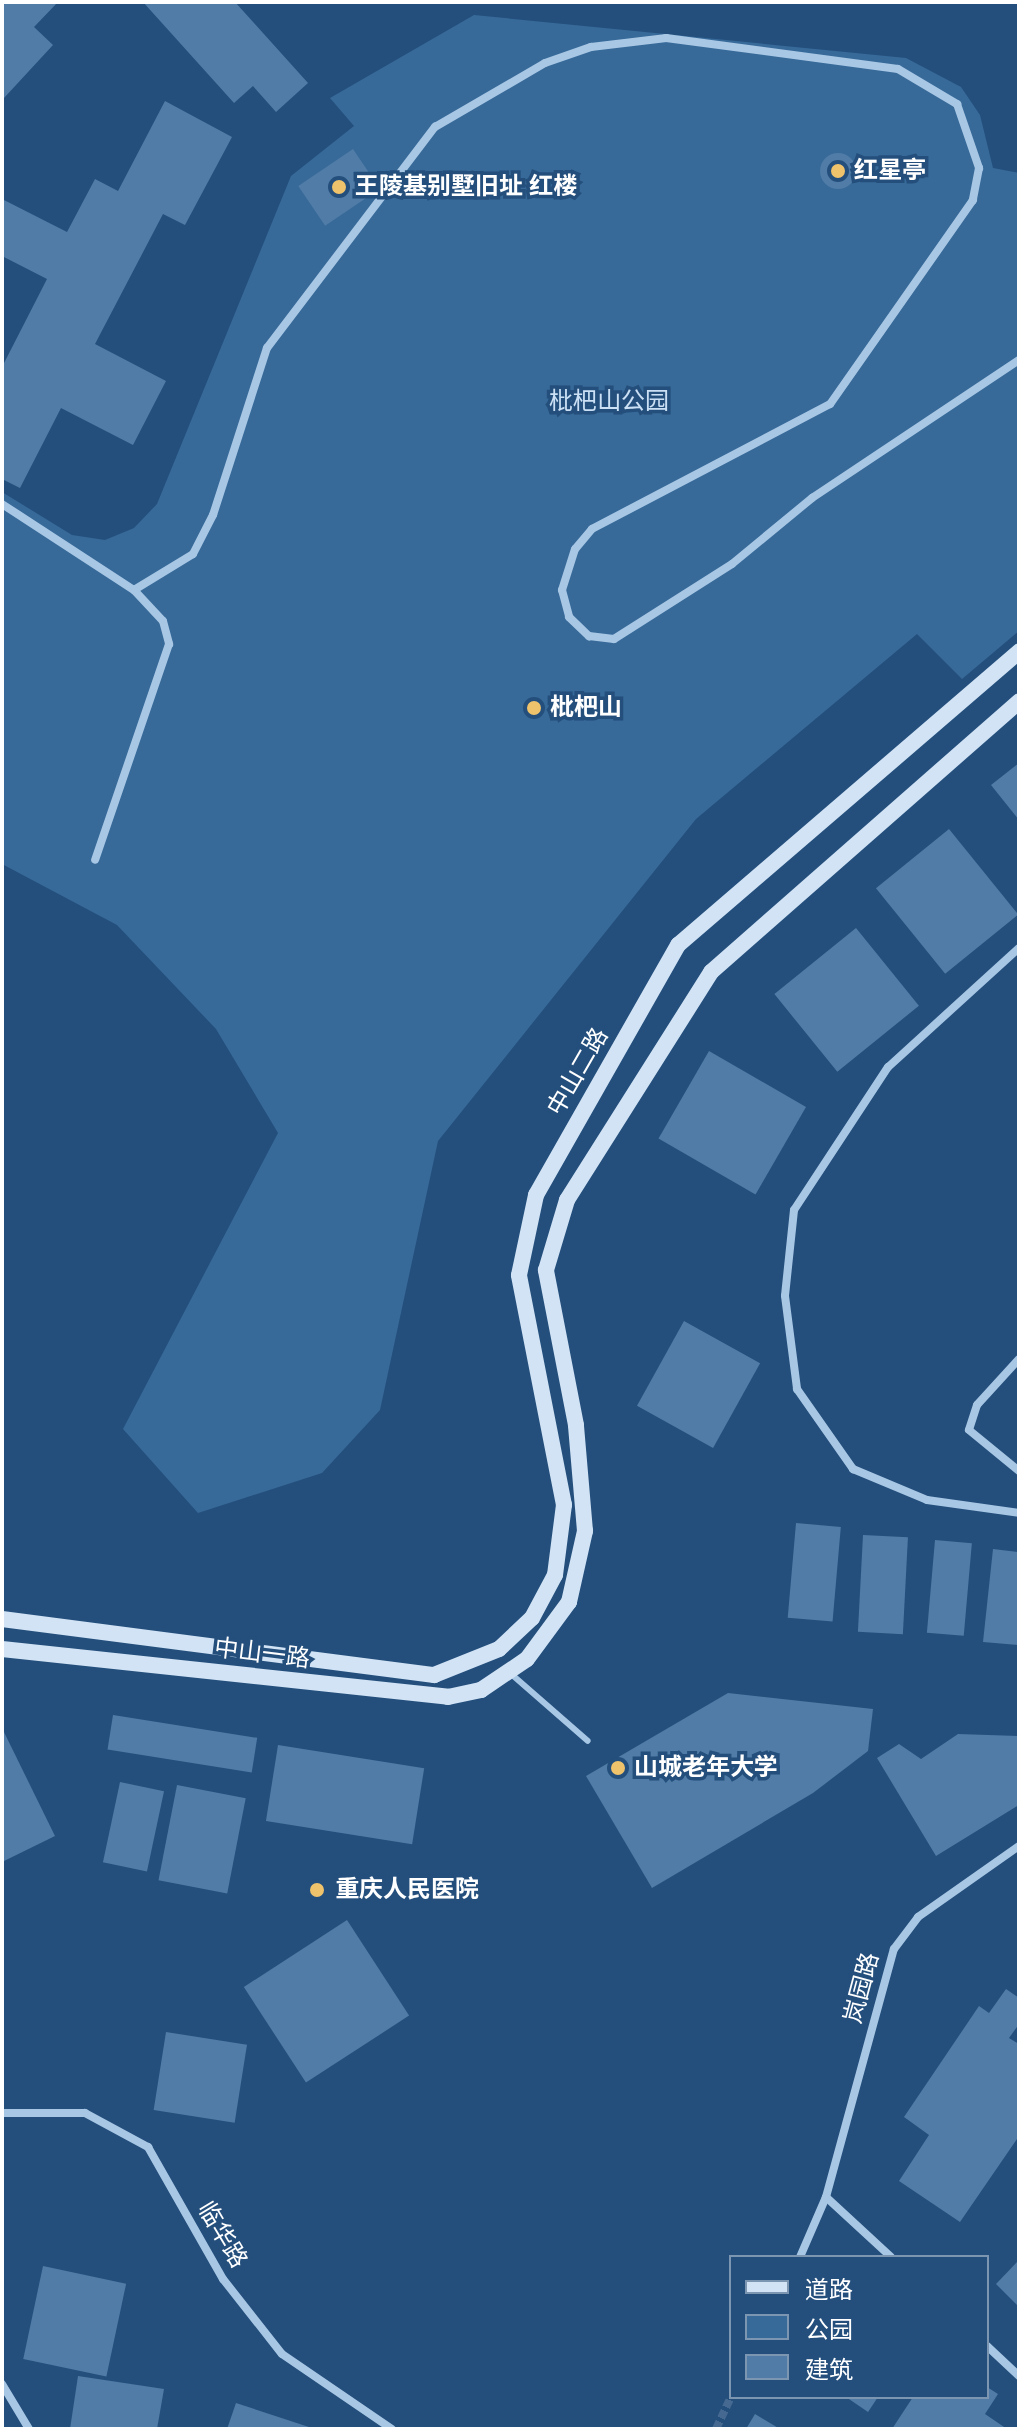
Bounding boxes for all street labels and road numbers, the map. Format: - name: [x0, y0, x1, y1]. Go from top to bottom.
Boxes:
- street label: 中山二路: [542, 1023, 614, 1121]
- street label: 中山一路: [213, 1634, 311, 1674]
- street label: 岚园路: [839, 1949, 885, 2027]
- street label: 临华路: [191, 2197, 253, 2273]

